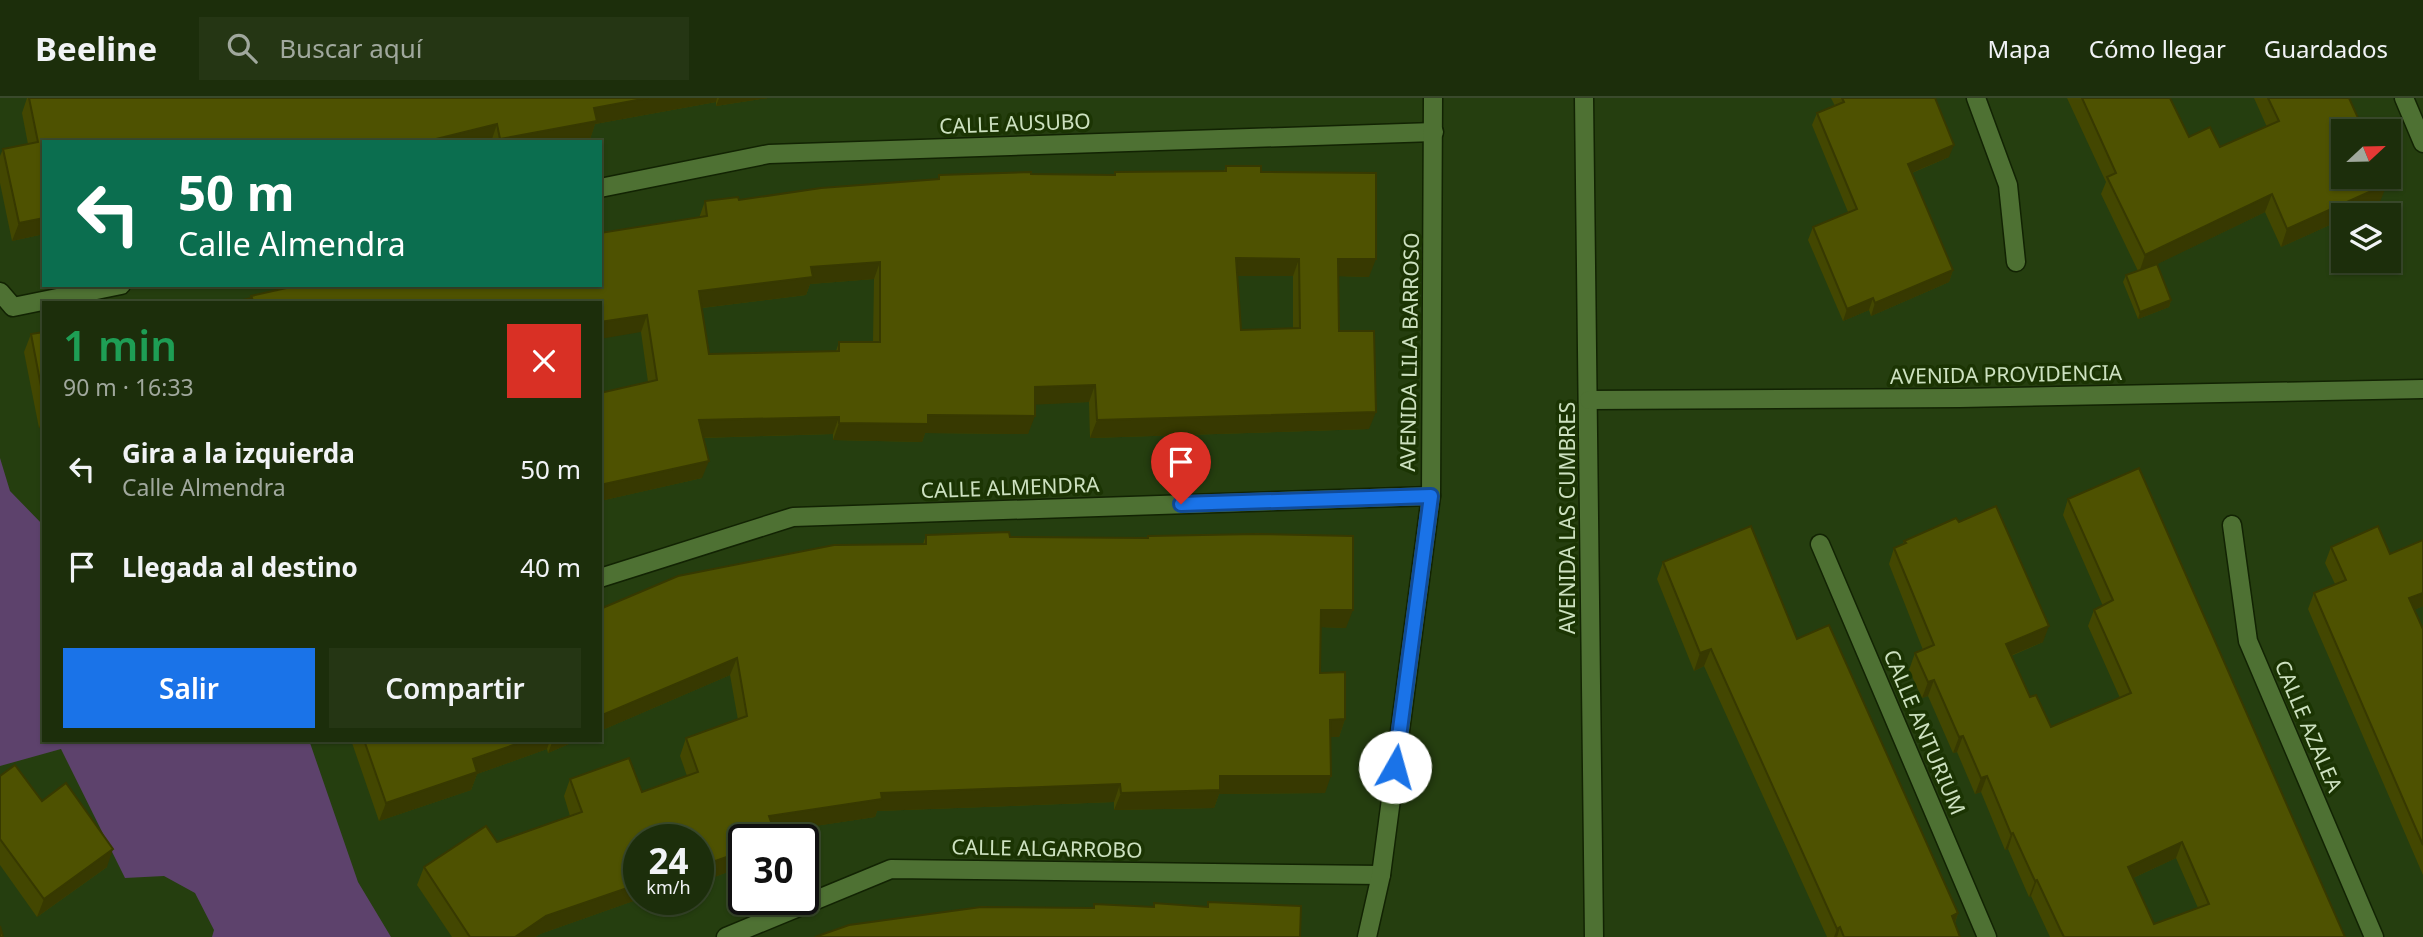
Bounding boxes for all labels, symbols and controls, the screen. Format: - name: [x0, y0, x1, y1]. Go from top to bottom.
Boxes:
- search box: [199, 17, 689, 80]
- text: Beeline: [35, 26, 157, 71]
- icon: search: [223, 29, 261, 67]
- text: Buscar aquí: [279, 30, 423, 66]
- text: Mapa: [1987, 32, 2051, 65]
- text: Cómo llegar: [2089, 32, 2226, 65]
- text: Guardados: [2264, 32, 2388, 65]
- street label: CALLE AUSUBO: [939, 106, 1091, 140]
- north arrow: [2331, 119, 2401, 189]
- map controls: [2331, 119, 2401, 273]
- text: 50 m: [178, 159, 295, 225]
- icon: left: [63, 168, 154, 259]
- button: layers: [2331, 203, 2401, 273]
- text: Calle Almendra: [178, 222, 406, 265]
- street label: AVENIDA LILA BARROSO: [1393, 232, 1425, 472]
- text: 1 min: [63, 316, 177, 373]
- button: close: [507, 324, 581, 398]
- street label: AVENIDA PROVIDENCIA: [1890, 358, 2123, 390]
- text: 90 m · 16:33: [63, 371, 194, 403]
- street label: AVENIDA LAS CUMBRES: [1553, 402, 1581, 634]
- pin: [1151, 432, 1211, 504]
- text: Gira a la izquierda: [122, 435, 355, 471]
- icon: arrive: [1162, 443, 1200, 481]
- icon: left: [63, 450, 101, 488]
- text: 50 m: [520, 451, 581, 487]
- street label: CALLE ALMENDRA: [920, 470, 1100, 504]
- text: Calle Almendra: [122, 471, 286, 503]
- icon: arrive: [63, 548, 101, 586]
- text: Llegada al destino: [122, 549, 358, 585]
- text: 40 m: [520, 549, 581, 585]
- street label: CALLE ANTURIUM: [1878, 645, 1972, 819]
- button: Salir: [63, 648, 315, 728]
- button: Compartir: [329, 648, 581, 728]
- street label: CALLE AZALEA: [2269, 656, 2350, 797]
- position arrow: [1358, 730, 1432, 804]
- speed limit sign: 30: [728, 824, 819, 915]
- street label: CALLE ALGARROBO: [951, 832, 1143, 864]
- text: 24: [648, 837, 689, 884]
- text: km/h: [646, 875, 691, 899]

